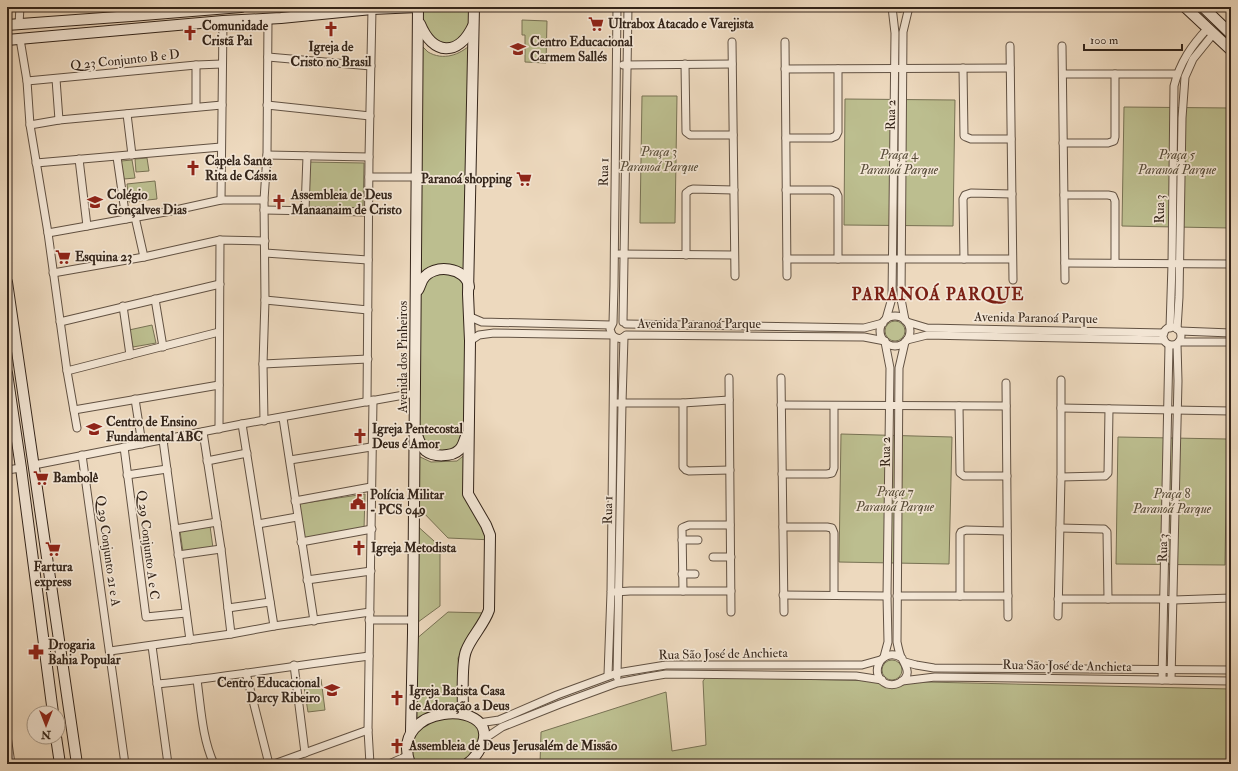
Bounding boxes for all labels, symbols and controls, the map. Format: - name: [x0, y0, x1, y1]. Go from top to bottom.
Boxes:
- supermarket icon: Ultrabox Atacado e Varejista: [587, 15, 605, 33]
- place label: Ultrabox Atacado e Varejista: [608, 16, 754, 32]
- place label: Comunidade Cristã Pai: [202, 18, 269, 49]
- church icon: Igreja de Cristo no Brasil: [322, 20, 340, 38]
- church icon: Comunidade Cristã Pai: [181, 24, 199, 42]
- scale bar: [1084, 26, 1182, 52]
- text: 100 m: [1090, 33, 1119, 48]
- place label: Centro Educacional Carmem Sallés: [530, 34, 634, 65]
- place label: Igreja de Cristo no Brasil: [291, 39, 372, 70]
- school or university icon: Centro Educacional Carmem Sallés: [509, 40, 527, 58]
- street label: Q 23 Conjunto B e D: [69, 46, 181, 74]
- street label: Rua 2: [883, 99, 899, 130]
- park label: Praça 3 Paranoá Parque: [619, 144, 699, 175]
- park label: Praça 4 Paranoá Parque: [859, 147, 939, 178]
- park label: Praça 5 Paranoá Parque: [1137, 147, 1217, 178]
- place label: Capela Santa Rita de Cássia: [205, 153, 278, 184]
- street label: Rua 1: [596, 157, 612, 186]
- church icon: Capela Santa Rita de Cássia: [184, 159, 202, 177]
- supermarket icon: Paranoá shopping: [515, 170, 533, 188]
- place label: Paranoá shopping: [421, 171, 513, 188]
- place label: Colégio Gonçalves Dias: [107, 187, 187, 218]
- place label: Assembleia de Deus Manaanaim de Cristo: [290, 187, 402, 218]
- school or university icon: Colégio Gonçalves Dias: [86, 193, 104, 211]
- church icon: Assembleia de Deus Manaanaim de Cristo: [270, 193, 288, 211]
- street label: Rua 3: [1152, 195, 1168, 223]
- supermarket icon: Esquina 23: [54, 248, 72, 266]
- place label: Esquina 23: [75, 249, 132, 266]
- district label: PARANOÁ PARQUE: [852, 282, 1025, 305]
- street label: Avenida dos Pinheiros: [395, 300, 411, 414]
- street label: Avenida Paranoá Parque: [973, 309, 1099, 327]
- street label: Avenida Paranoá Parque: [636, 316, 761, 332]
- place label: Centro de Ensino Fundamental ABC: [106, 414, 203, 445]
- school or university icon: Centro de Ensino Fundamental ABC: [85, 420, 103, 438]
- place label: Igreja Pentecostal Deus é Amor: [372, 421, 463, 452]
- church icon: Igreja Pentecostal Deus é Amor: [351, 427, 369, 445]
- street label: Rua 2: [878, 436, 894, 467]
- supermarket icon: Bambolê: [32, 469, 50, 487]
- place label: Bambolê: [53, 470, 99, 486]
- park label: Praça 7 Paranoá Parque: [855, 484, 935, 515]
- park label: Praça 8 Paranoá Parque: [1132, 486, 1212, 517]
- place label: Polícia Militar - PCS 049: [370, 487, 445, 518]
- street label: Q 29 Conjunto A e C: [133, 489, 163, 601]
- public building icon: Polícia Militar - PCS 049: [349, 493, 367, 511]
- street label: Q 29 Conjunto 21 e A: [92, 494, 124, 608]
- street label: Rua 1: [600, 495, 616, 524]
- street label: Rua 3: [1155, 533, 1171, 563]
- church icon: Igreja Metodista: [350, 539, 368, 557]
- supermarket icon: Fartura express: [44, 540, 62, 558]
- place label: Igreja Metodista: [371, 540, 457, 557]
- place label: Fartura express: [33, 559, 73, 591]
- place label: Drogaria Bahia Popular: [48, 637, 122, 669]
- pharmacy icon: Drogaria Bahia Popular: [27, 643, 45, 661]
- street label: Rua São José de Anchieta: [658, 645, 788, 663]
- street label: Rua São José de Anchieta: [1002, 657, 1132, 675]
- place label: Centro Educacional Darcy Ribeiro: [217, 675, 321, 707]
- school or university icon: Centro Educacional Darcy Ribeiro: [323, 681, 341, 699]
- place label: Igreja Batista Casa de Adoração a Deus: [409, 683, 510, 714]
- church icon: Igreja Batista Casa de Adoração a Deus: [388, 689, 406, 707]
- north arrow: [26, 705, 66, 745]
- text: N: [40, 728, 52, 741]
- church icon: Assembleia de Deus Jerusalém de Missão: [388, 737, 406, 755]
- place label: Assembleia de Deus Jerusalém de Missão: [408, 738, 618, 755]

